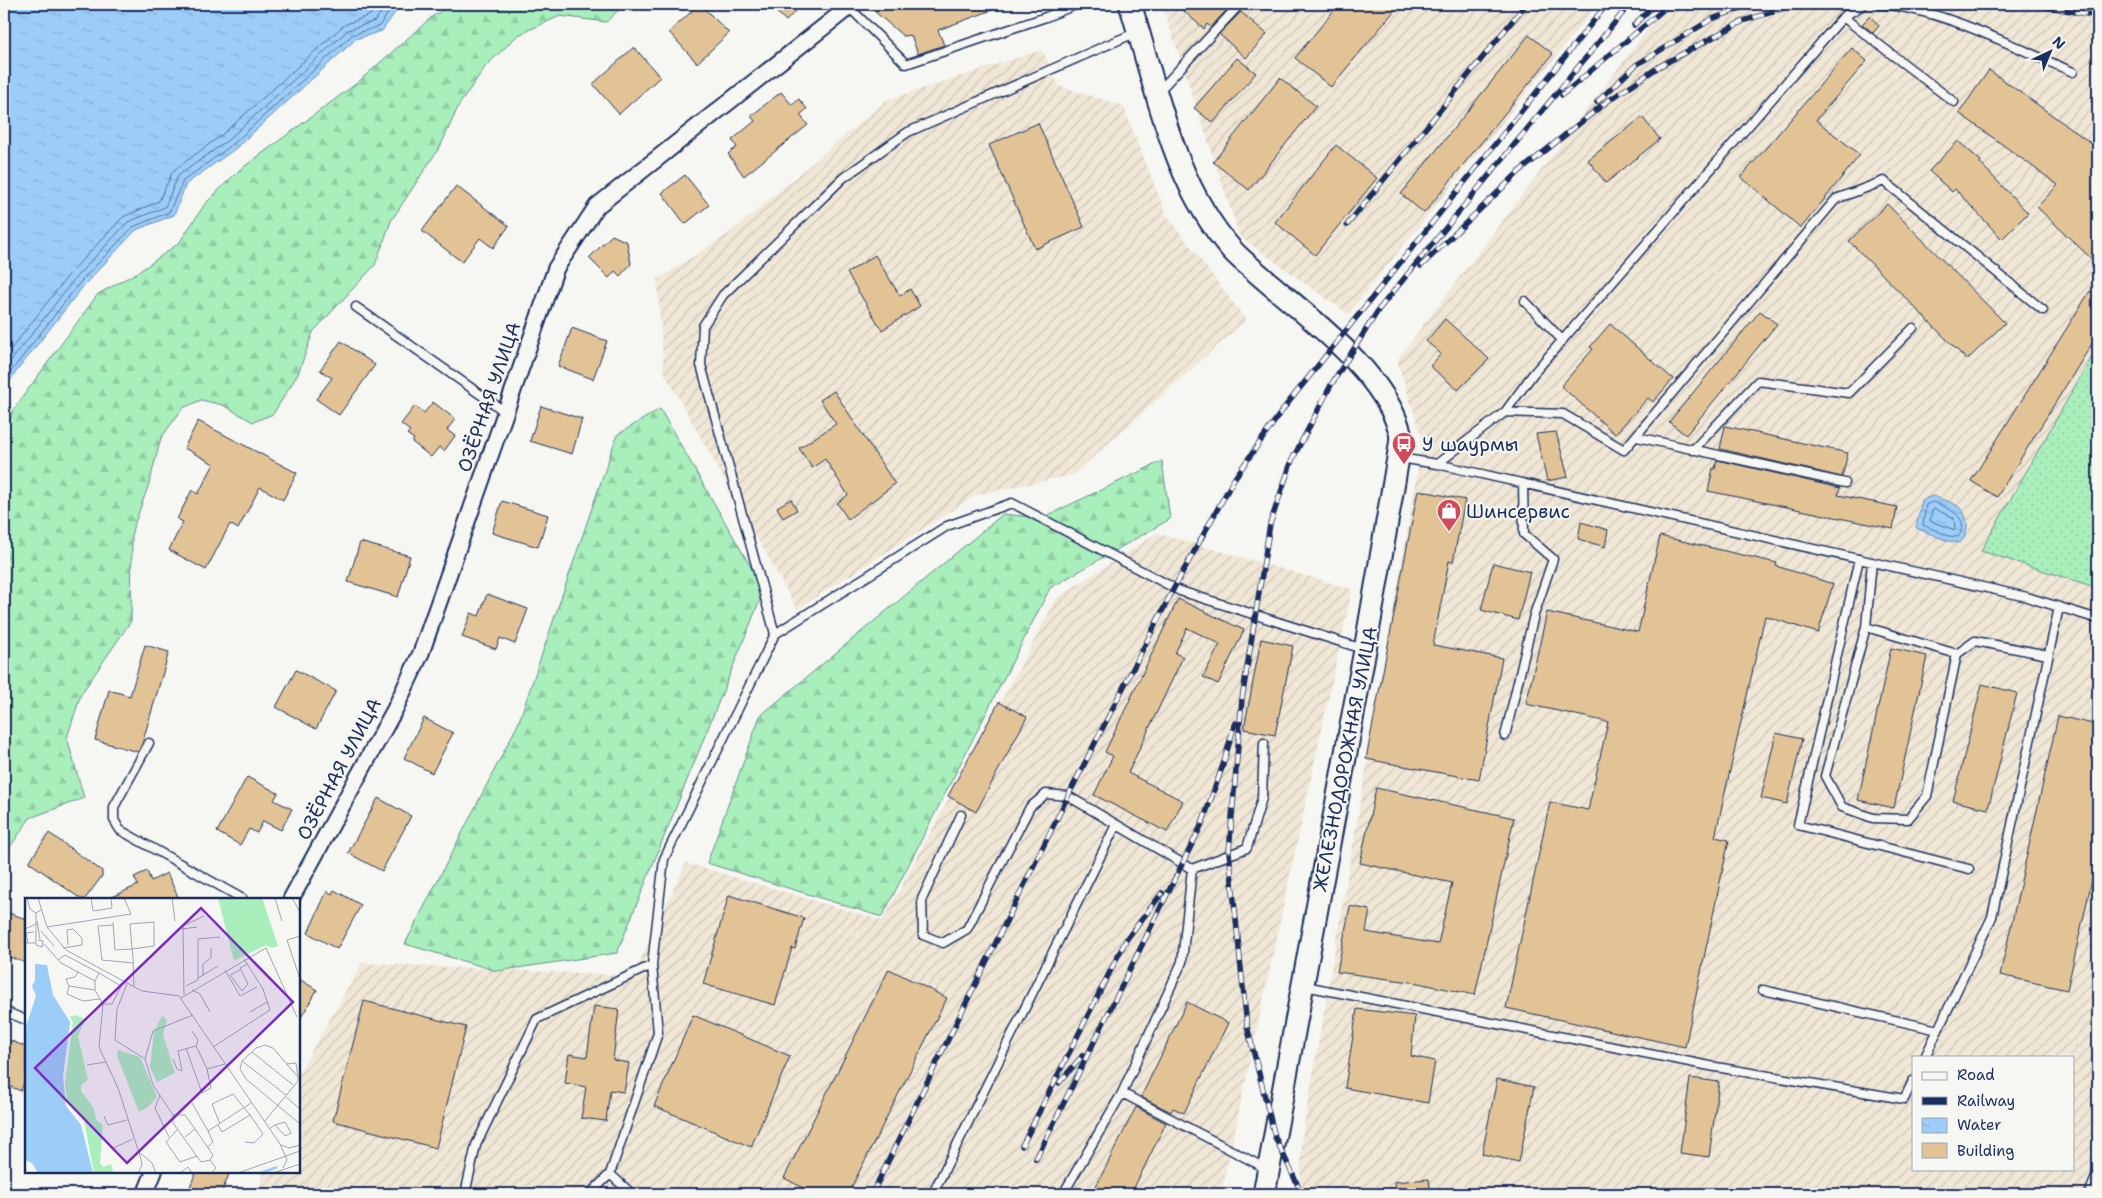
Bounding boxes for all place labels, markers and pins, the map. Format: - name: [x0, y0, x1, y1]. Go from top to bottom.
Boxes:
- bus stop icon: У шаурмы: [1391, 431, 1417, 465]
- place label: У шаурмы: [1422, 432, 1519, 457]
- shop icon: Шинсервис: [1436, 498, 1462, 532]
- place label: Шинсервис: [1466, 499, 1570, 524]

